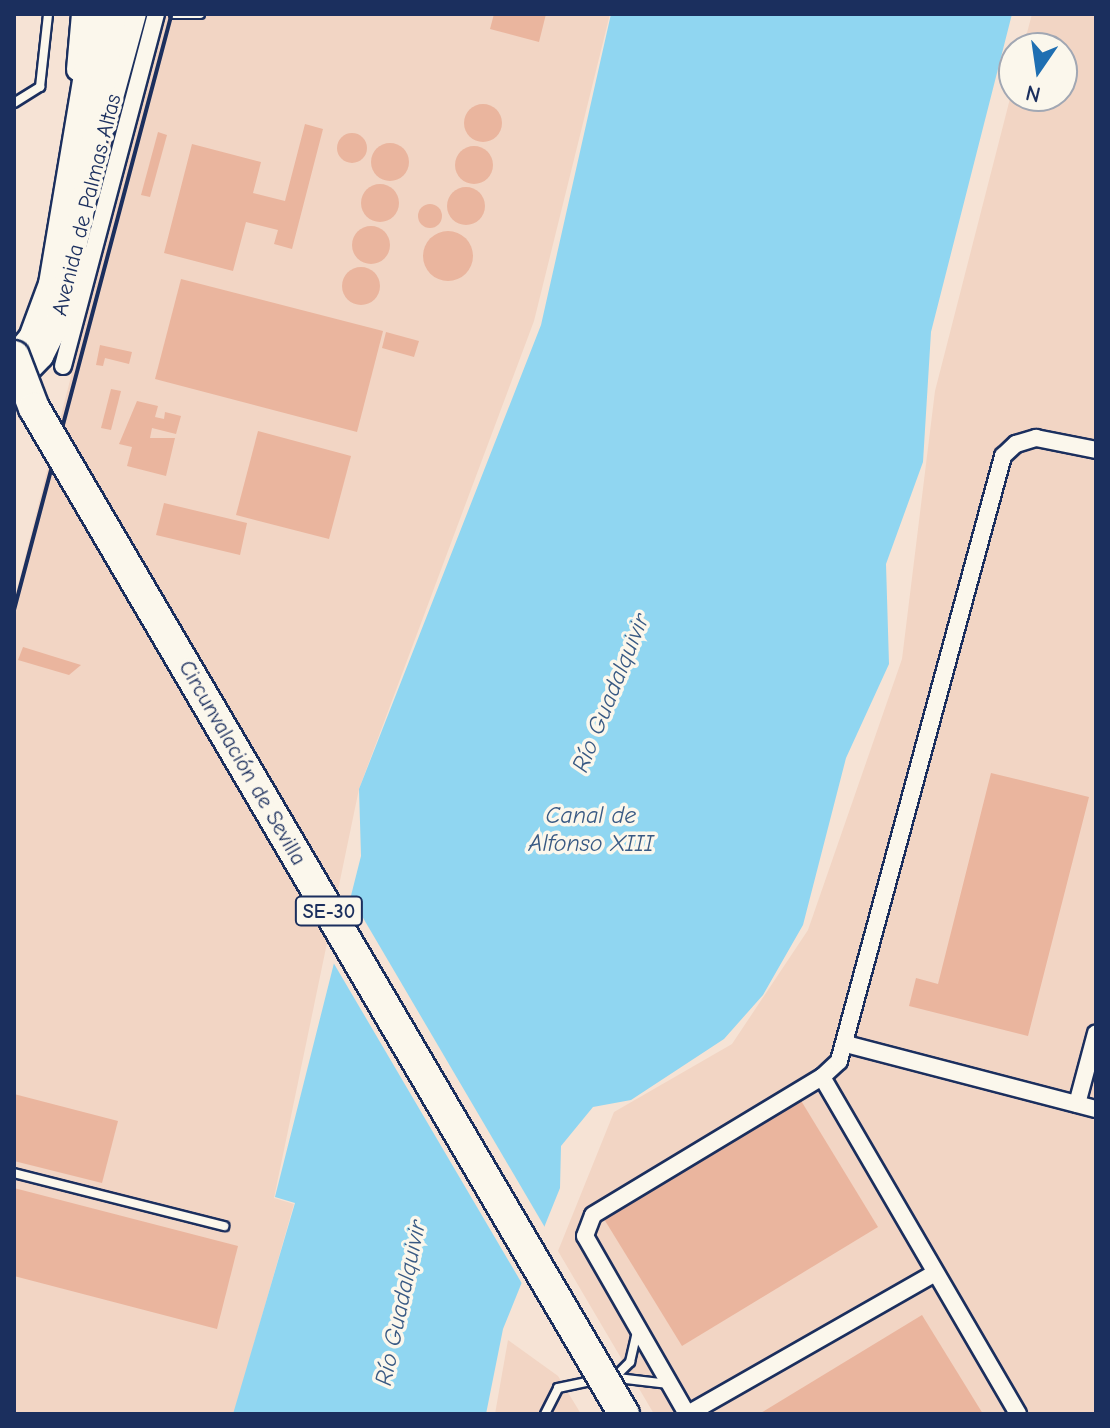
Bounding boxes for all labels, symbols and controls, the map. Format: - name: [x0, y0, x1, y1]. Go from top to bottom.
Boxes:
- north arrow: [998, 32, 1078, 112]
- text: N: [1023, 79, 1043, 108]
- street label: Avenida de Palmas Altas: [47, 91, 127, 319]
- water label: Río Guadalquivir: [566, 610, 656, 776]
- street label: Circunvalación de Sevilla: [173, 656, 311, 870]
- water label: Canal de Alfonso XIII: [528, 802, 654, 858]
- road number: SE-30: [293, 895, 365, 927]
- water label: Río Guadalquivir: [369, 1218, 433, 1388]

